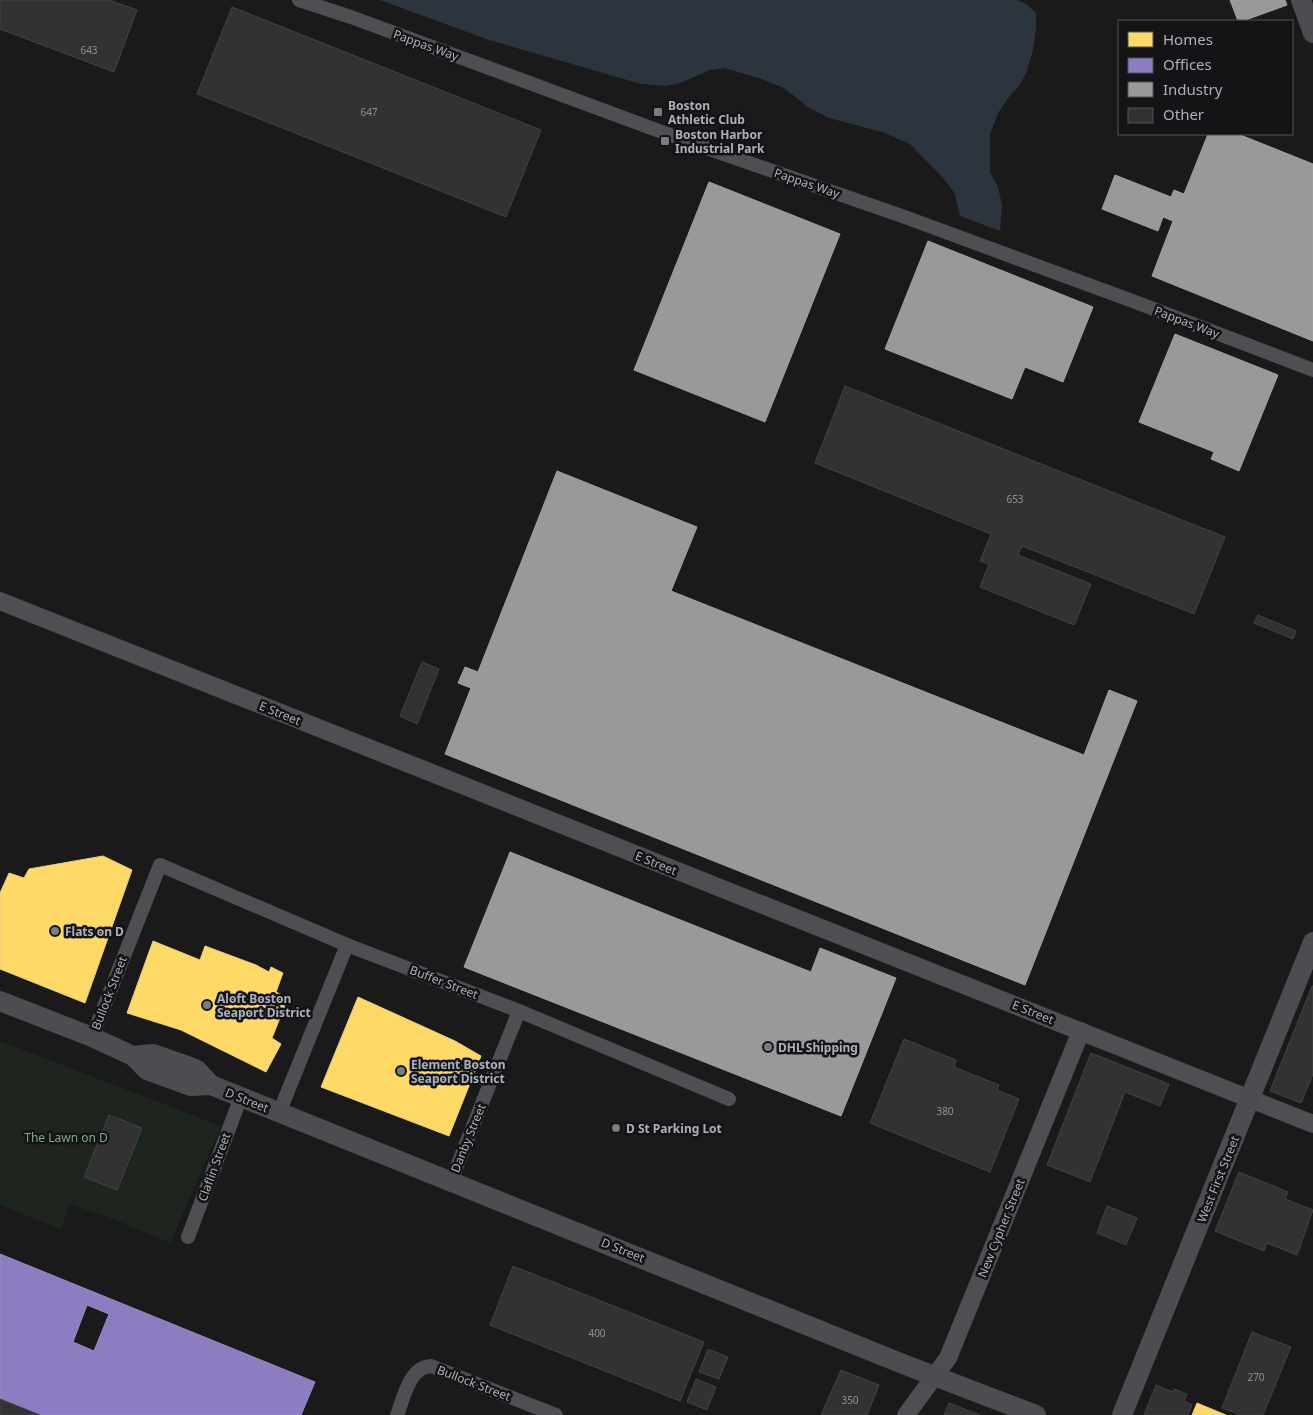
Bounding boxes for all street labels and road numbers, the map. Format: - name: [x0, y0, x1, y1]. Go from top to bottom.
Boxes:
- street label: Pappas Way: [391, 25, 462, 65]
- street label: Pappas Way: [772, 164, 843, 202]
- street label: Pappas Way: [1152, 302, 1223, 342]
- street label: E Street: [257, 697, 304, 729]
- street label: E Street: [633, 847, 680, 879]
- street label: Bullock Street: [87, 953, 131, 1032]
- street label: Buffer Street: [407, 961, 481, 1003]
- street label: E Street: [1010, 996, 1057, 1028]
- street label: D Street: [223, 1084, 272, 1117]
- street label: Danby Street: [446, 1100, 490, 1175]
- street label: Claflin Street: [194, 1130, 234, 1204]
- street label: West First Street: [1193, 1133, 1243, 1225]
- street label: New Cypher Street: [973, 1176, 1029, 1280]
- street label: D Street: [599, 1234, 648, 1267]
- street label: Bullock Street: [435, 1361, 514, 1405]

